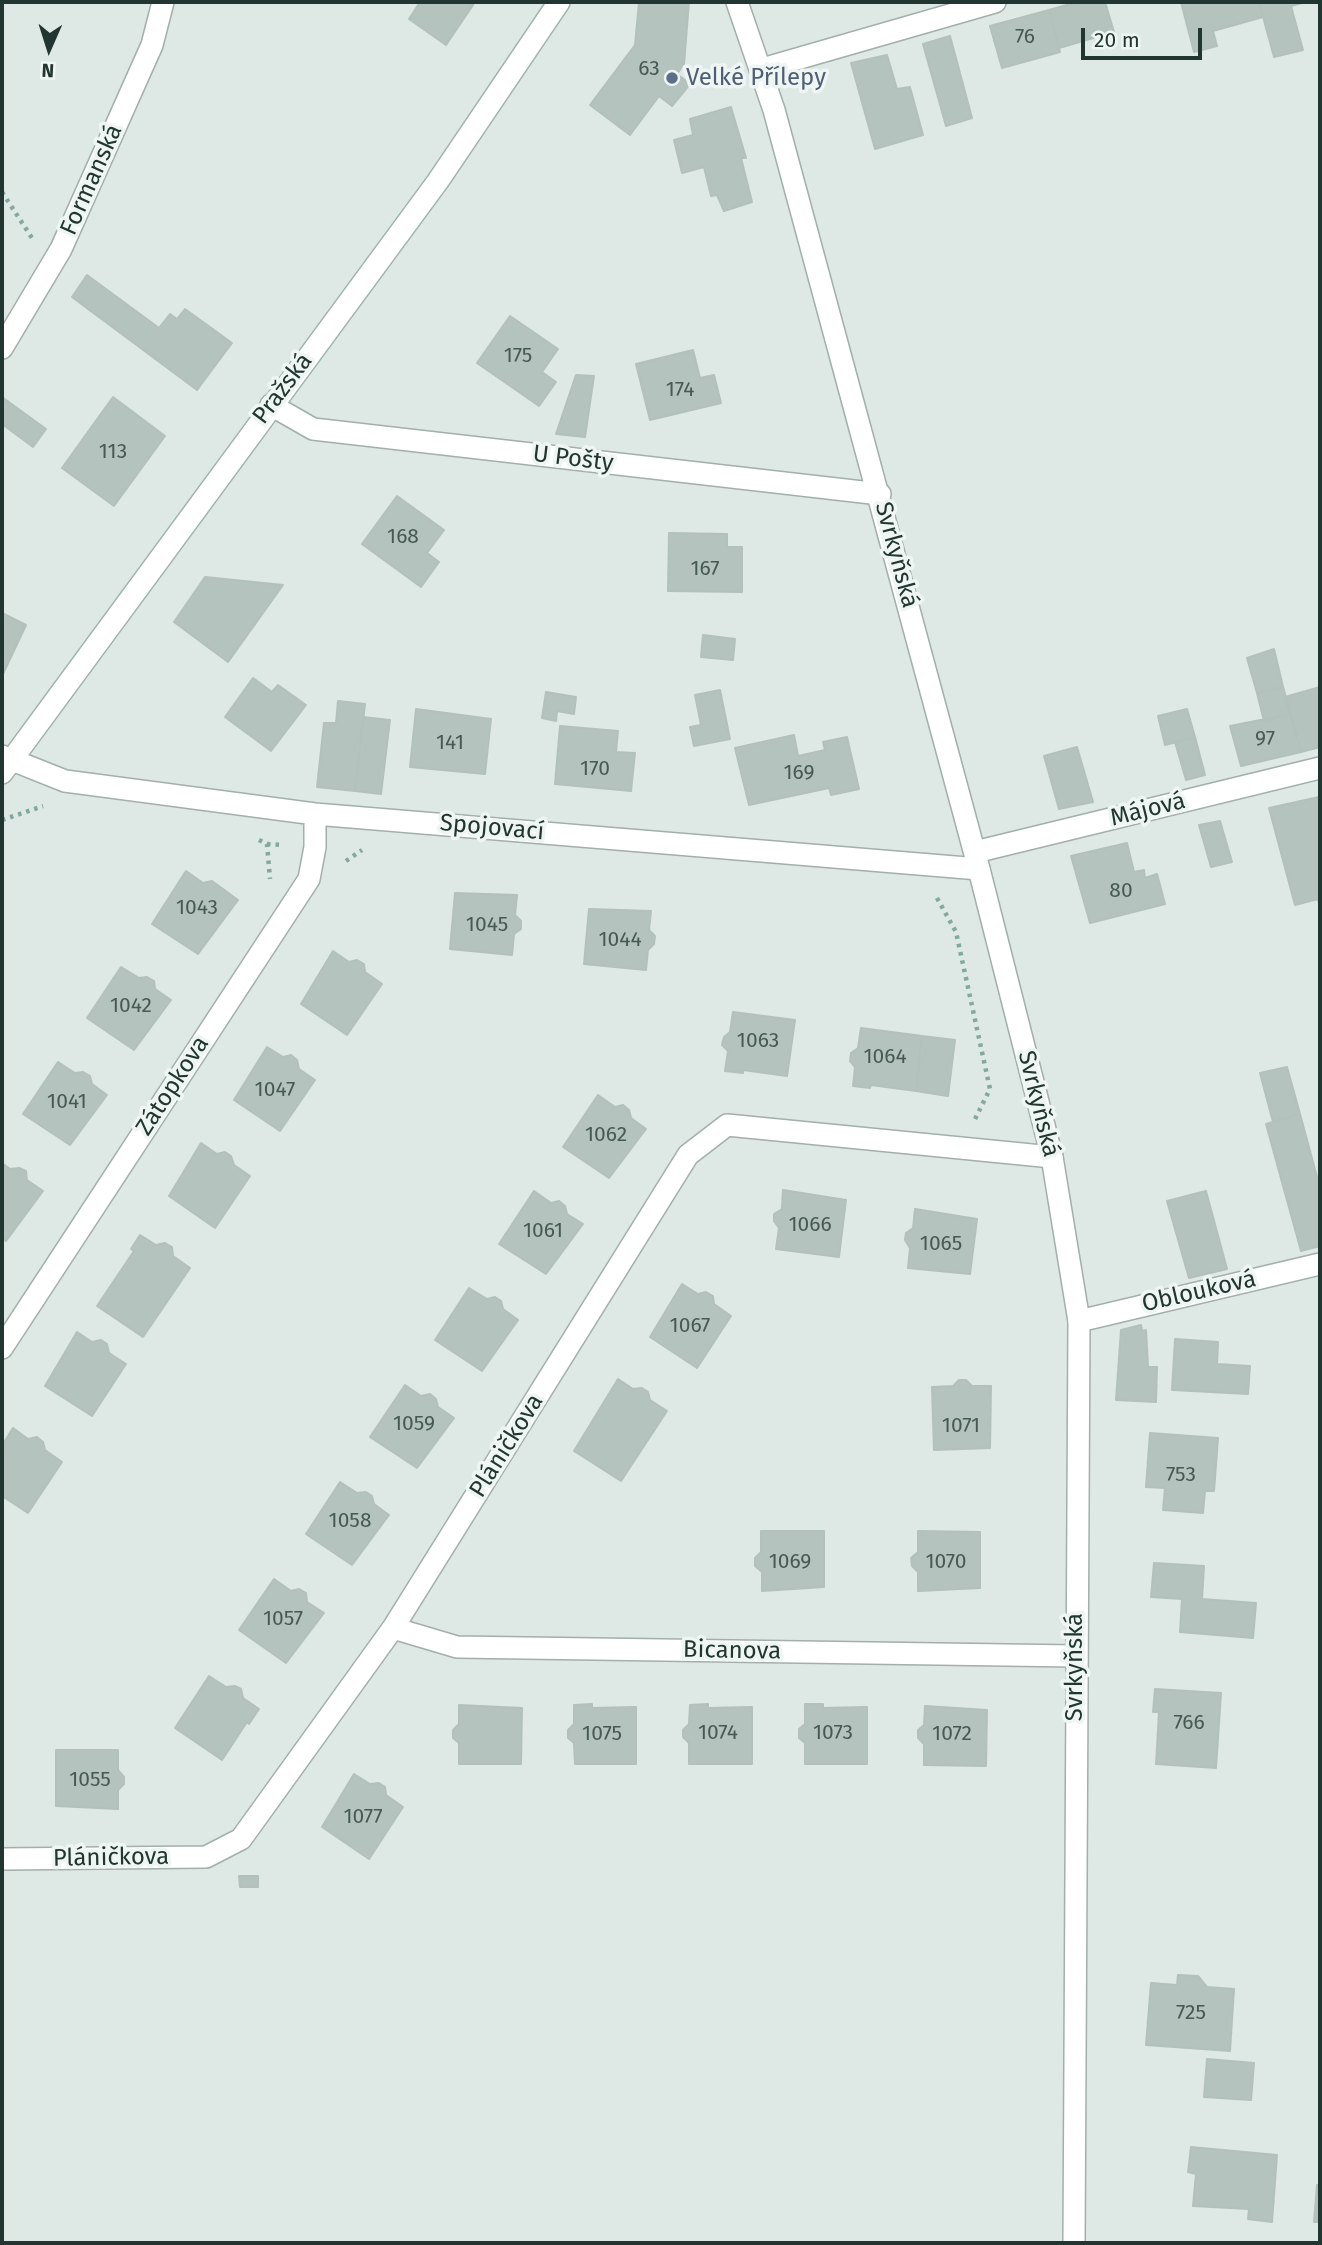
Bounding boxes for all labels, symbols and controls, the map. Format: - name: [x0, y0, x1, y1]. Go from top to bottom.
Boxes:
- north arrow: [14, 14, 84, 84]
- scale bar: [1084, 14, 1205, 58]
- house number: 76: [1015, 24, 1035, 50]
- text: 20 m: [1094, 27, 1140, 53]
- house number: 63: [638, 56, 660, 82]
- text: N: [41, 59, 55, 82]
- place label: Velké Přílepy: [686, 64, 826, 92]
- marker: Velké Přílepy: [664, 70, 680, 86]
- street label: Formanská: [55, 120, 129, 240]
- house number: 175: [504, 343, 532, 369]
- street label: Pražská: [247, 348, 319, 430]
- house number: 174: [666, 377, 694, 403]
- house number: 113: [99, 439, 127, 465]
- street label: U Pošty: [531, 440, 615, 478]
- street label: Svrkyňská: [868, 499, 924, 611]
- house number: 168: [387, 524, 419, 550]
- house number: 167: [690, 556, 720, 582]
- house number: 97: [1255, 726, 1275, 752]
- house number: 141: [436, 730, 464, 756]
- house number: 170: [580, 756, 610, 782]
- house number: 169: [784, 760, 814, 786]
- street label: Májová: [1107, 787, 1189, 833]
- street label: Spojovací: [439, 809, 545, 847]
- house number: 80: [1109, 878, 1133, 904]
- house number: 1043: [176, 895, 218, 921]
- house number: 1045: [466, 912, 508, 938]
- house number: 1044: [598, 927, 642, 953]
- house number: 1042: [110, 993, 152, 1019]
- house number: 1063: [737, 1028, 779, 1054]
- street label: Zátopkova: [130, 1031, 216, 1141]
- house number: 1064: [863, 1044, 907, 1070]
- street label: Svrkyňská: [1011, 1048, 1065, 1160]
- house number: 1047: [255, 1077, 295, 1103]
- house number: 1041: [47, 1089, 87, 1115]
- house number: 1062: [585, 1122, 627, 1148]
- house number: 1066: [788, 1212, 832, 1238]
- house number: 1061: [523, 1218, 563, 1244]
- house number: 1065: [920, 1231, 962, 1257]
- street label: Oblouková: [1139, 1265, 1259, 1319]
- house number: 1067: [670, 1313, 710, 1339]
- street label: Pláničkova: [464, 1389, 550, 1503]
- house number: 1059: [393, 1411, 435, 1437]
- house number: 1071: [942, 1413, 980, 1439]
- house number: 753: [1166, 1462, 1196, 1488]
- house number: 1058: [329, 1508, 371, 1534]
- house number: 1069: [769, 1549, 811, 1575]
- house number: 1070: [925, 1549, 967, 1575]
- house number: 1057: [263, 1606, 303, 1632]
- street label: Svrkyňská: [1061, 1613, 1089, 1721]
- street label: Bicanova: [683, 1636, 781, 1666]
- house number: 766: [1173, 1710, 1205, 1736]
- house number: 1074: [698, 1720, 738, 1746]
- house number: 1073: [813, 1720, 853, 1746]
- house number: 1075: [582, 1721, 622, 1747]
- house number: 1072: [932, 1721, 972, 1747]
- house number: 1055: [69, 1767, 111, 1793]
- house number: 1077: [343, 1804, 383, 1830]
- street label: Pláničkova: [53, 1843, 169, 1873]
- house number: 725: [1176, 2000, 1206, 2026]

